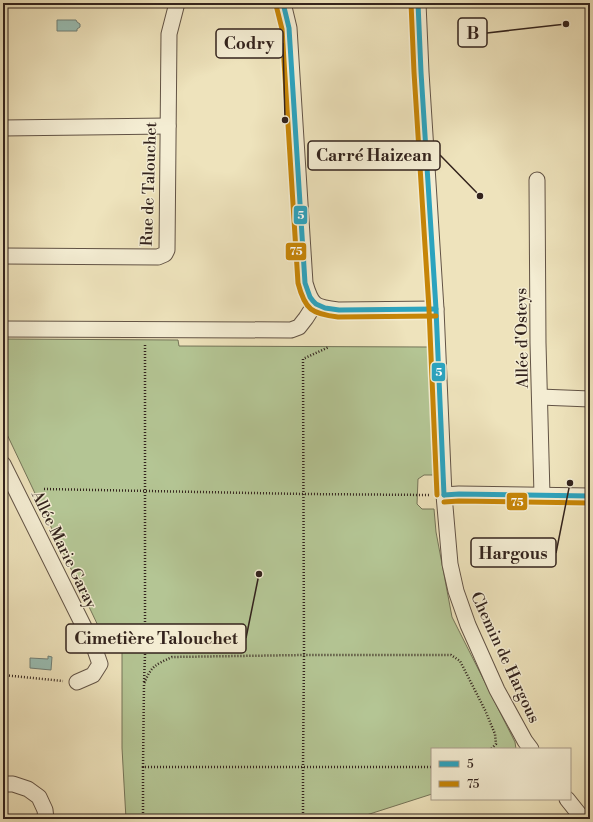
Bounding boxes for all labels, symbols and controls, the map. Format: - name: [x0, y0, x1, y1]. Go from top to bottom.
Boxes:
- callout: B: [458, 18, 487, 47]
- text: B: [467, 23, 479, 45]
- callout: Codry: [216, 29, 283, 58]
- text: Codry: [224, 33, 275, 55]
- street label: Rue de Talouchet: [137, 121, 161, 247]
- callout: Carré Haizean: [308, 141, 440, 170]
- text: Carré Haizean: [316, 145, 433, 167]
- line badge: 5: [293, 205, 308, 225]
- text: 5: [298, 209, 305, 223]
- line badge: 75: [285, 242, 307, 261]
- text: 75: [289, 245, 303, 259]
- street label: Allée d'Osteys: [511, 288, 533, 389]
- line badge: 5: [431, 362, 446, 382]
- text: 5: [436, 366, 443, 380]
- street label: Allée Marie Garay: [27, 486, 101, 612]
- line badge: 75: [506, 492, 528, 511]
- text: 75: [510, 496, 524, 510]
- callout: Hargous: [471, 538, 556, 567]
- text: Hargous: [478, 543, 548, 565]
- street label: Chemin de Hargous: [466, 589, 544, 726]
- callout: Cimetière Talouchet: [66, 624, 246, 653]
- text: Cimetière Talouchet: [74, 628, 239, 650]
- legend: [431, 748, 571, 800]
- text: 5: [467, 757, 474, 772]
- text: 75: [467, 777, 480, 792]

